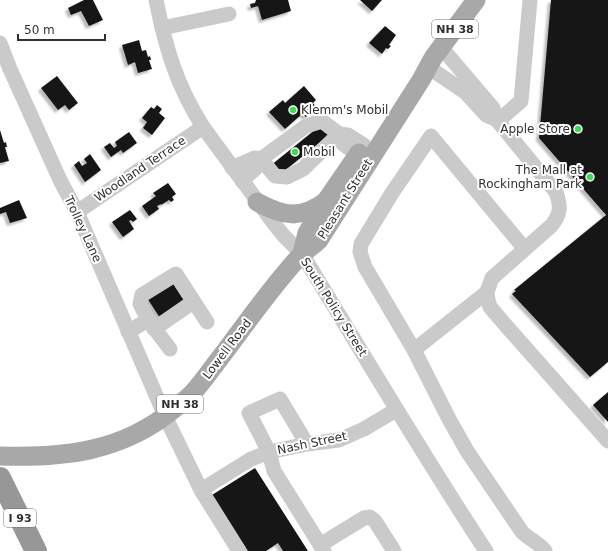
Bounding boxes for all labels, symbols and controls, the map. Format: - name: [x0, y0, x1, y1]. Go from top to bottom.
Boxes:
- scale bar: [18, 16, 105, 42]
- road number: NH 38: [432, 20, 478, 38]
- text: 50 m: [24, 23, 55, 37]
- place label: Klemm's Mobil: [301, 103, 388, 117]
- marker: Klemm's Mobil: [288, 105, 298, 115]
- place label: Apple Store: [500, 122, 570, 136]
- marker: Apple Store: [573, 124, 583, 134]
- street label: Woodland Terrace: [92, 133, 188, 205]
- place label: Mobil: [303, 145, 335, 159]
- marker: Mobil: [290, 147, 300, 157]
- street label: Pleasant Street: [315, 156, 375, 242]
- place label: The Mall at Rockingham Park: [478, 163, 582, 191]
- marker: The Mall at Rockingham Park: [585, 172, 595, 182]
- street label: Trolley Lane: [61, 193, 104, 264]
- street label: South Policy Street: [298, 255, 370, 359]
- street label: Lowell Road: [200, 316, 254, 382]
- road number: NH 38: [157, 395, 203, 413]
- street label: Nash Street: [276, 429, 348, 457]
- road number: I 93: [4, 509, 36, 527]

